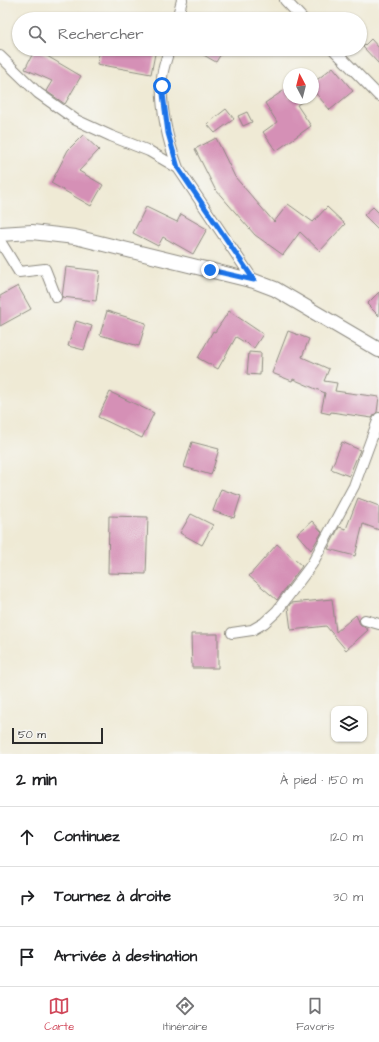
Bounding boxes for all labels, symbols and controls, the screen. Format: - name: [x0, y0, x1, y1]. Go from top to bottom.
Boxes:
- search box: [12, 12, 367, 56]
- icon: search: [26, 23, 48, 45]
- text: Rechercher: [58, 24, 143, 45]
- north arrow: [283, 68, 319, 104]
- route start: [153, 77, 171, 95]
- route end: [201, 261, 219, 279]
- map controls: [331, 706, 367, 742]
- button: layers: [331, 706, 367, 742]
- scale bar: [12, 726, 103, 745]
- text: 50 m: [18, 727, 46, 742]
- text: 2 min: [16, 768, 57, 792]
- text: À pied · 150 m: [280, 771, 363, 789]
- icon: ahead: [16, 826, 38, 848]
- text: Continuez: [54, 826, 120, 847]
- text: 120 m: [330, 828, 363, 846]
- icon: right: [16, 886, 38, 908]
- text: Tournez à droite: [54, 886, 171, 907]
- text: 30 m: [333, 888, 363, 906]
- icon: arrive: [16, 946, 38, 968]
- text: Arrivée à destination: [54, 946, 197, 967]
- tab: Carte: [44, 995, 74, 1034]
- tab: Itinéraire: [163, 995, 208, 1034]
- tab: Favoris: [296, 995, 335, 1034]

